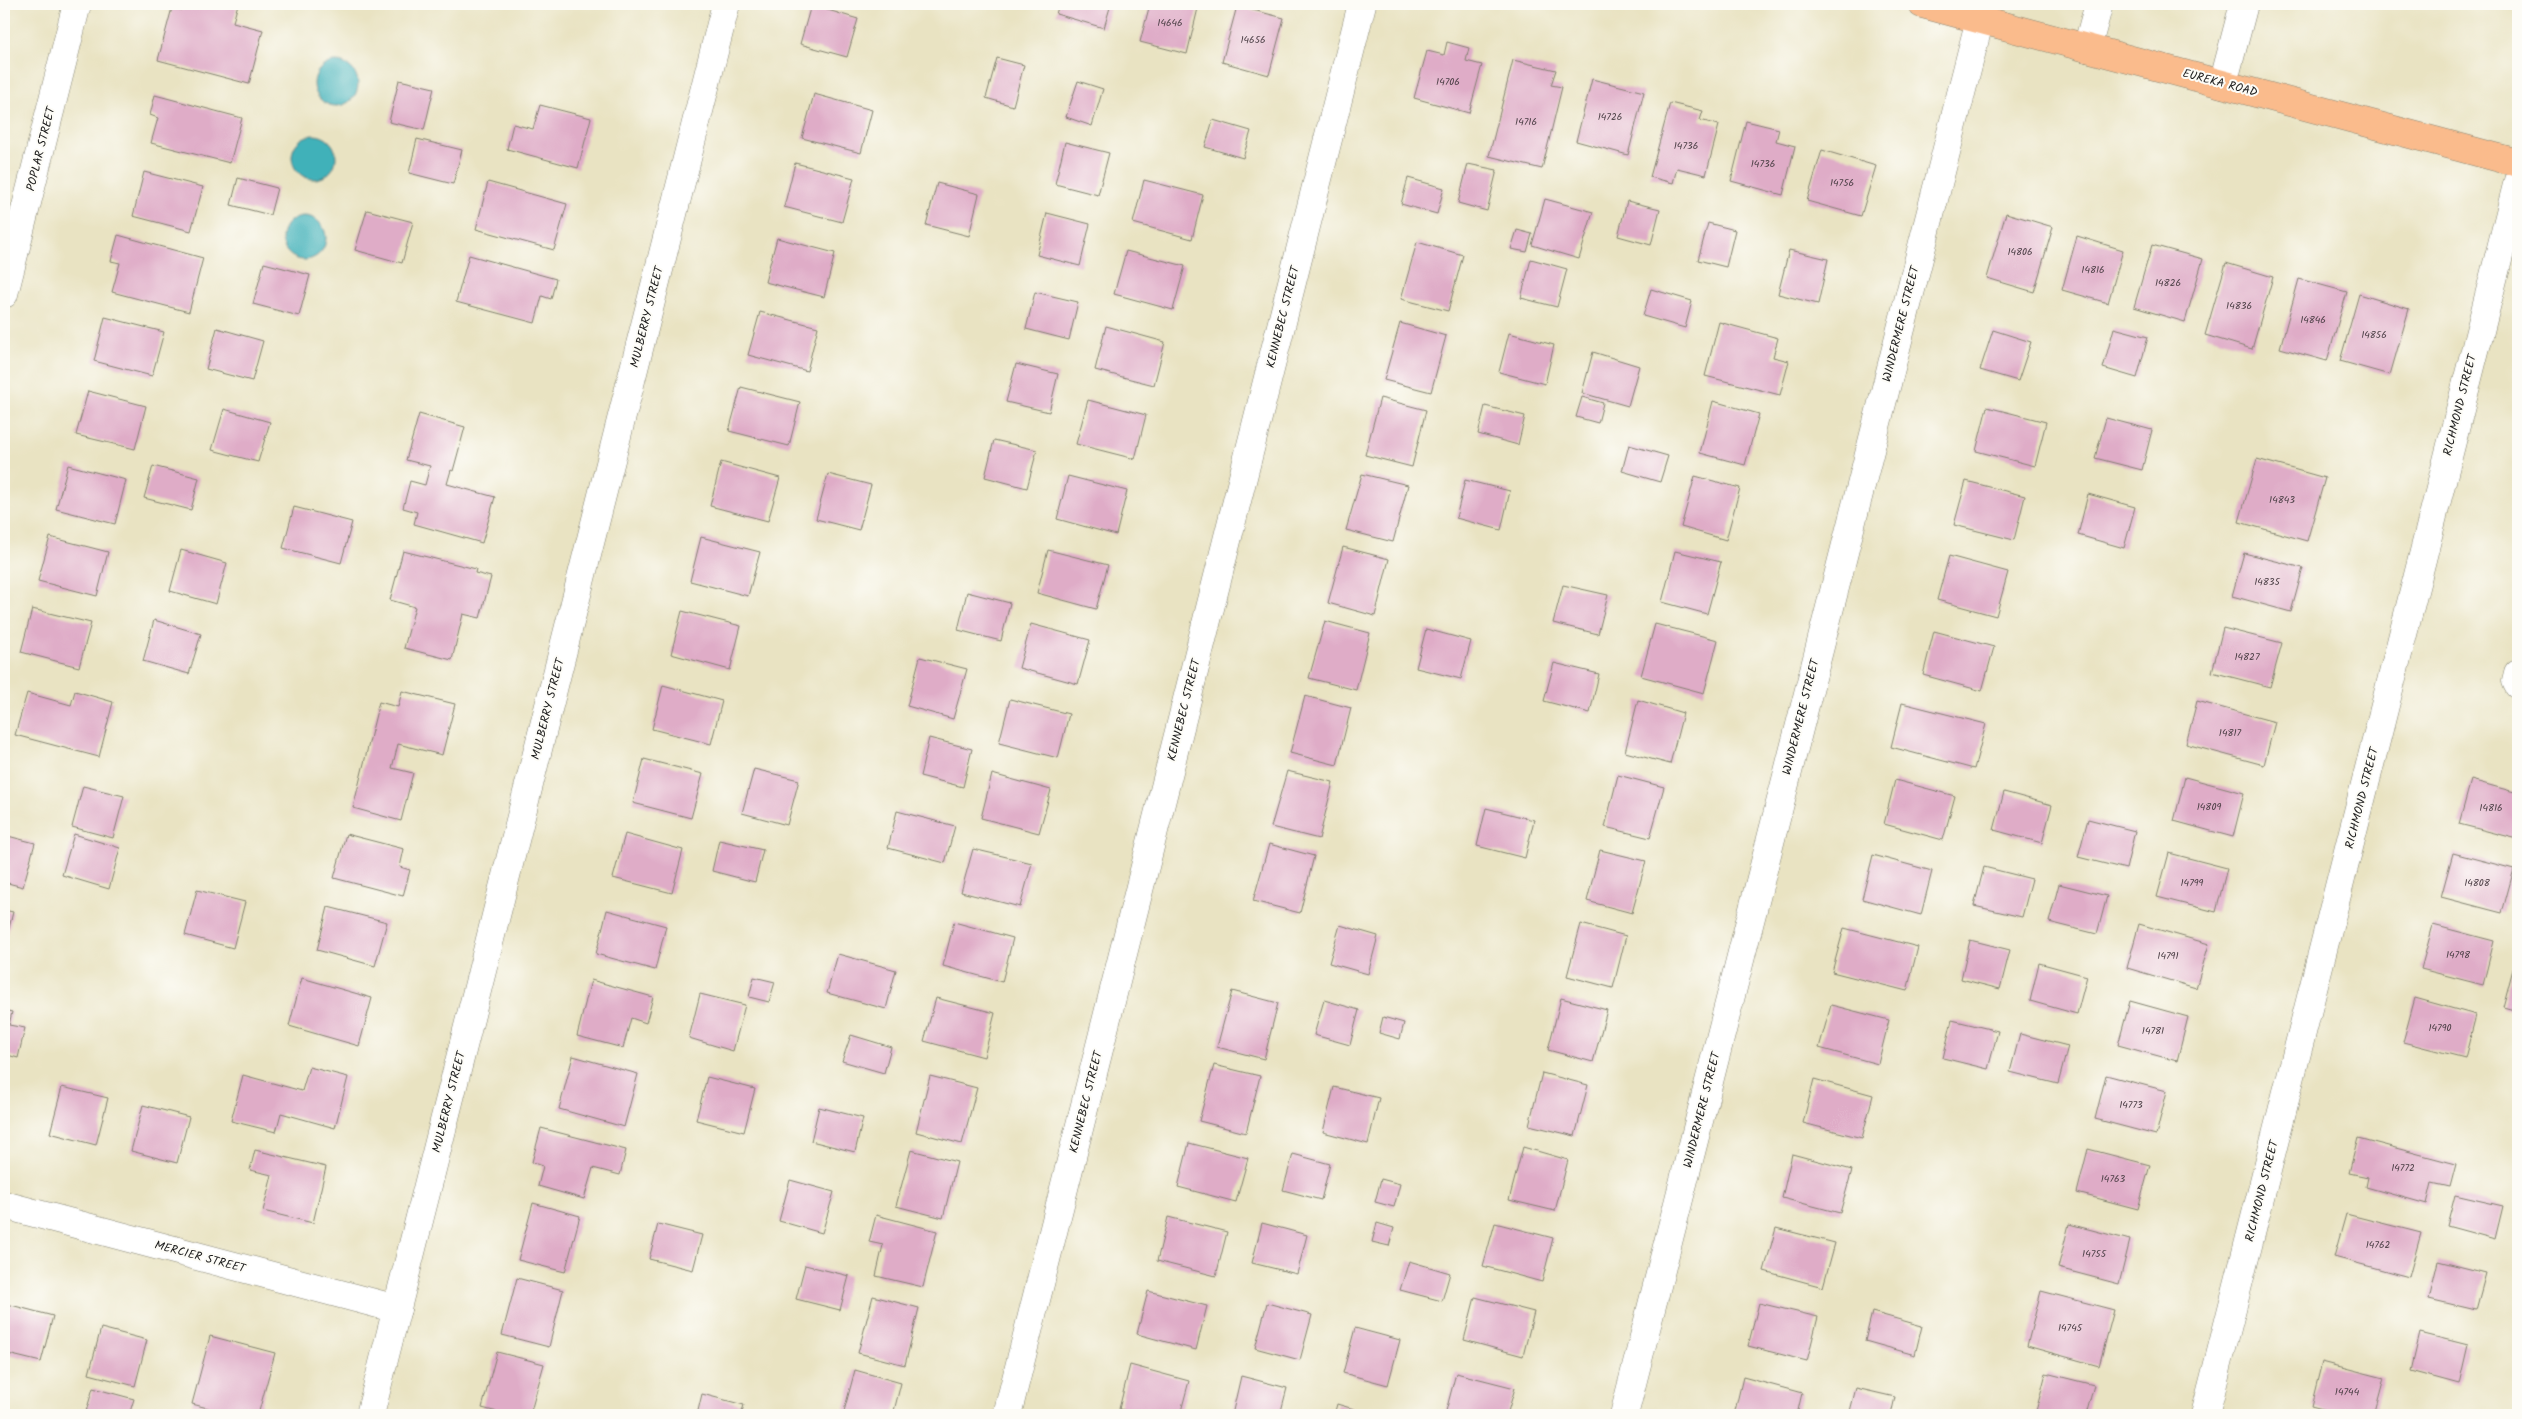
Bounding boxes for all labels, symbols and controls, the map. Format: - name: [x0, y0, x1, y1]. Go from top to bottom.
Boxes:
- house number: 14646: [1157, 15, 1183, 31]
- house number: 14656: [1240, 32, 1266, 48]
- street label: EUREKA ROAD: [2180, 64, 2260, 102]
- house number: 14706: [1436, 74, 1460, 90]
- street label: POPLAR STREET: [21, 103, 61, 193]
- house number: 14726: [1598, 109, 1622, 125]
- house number: 14716: [1515, 114, 1537, 130]
- house number: 14736: [1674, 138, 1698, 154]
- house number: 14736: [1751, 156, 1775, 172]
- house number: 14756: [1830, 175, 1854, 191]
- house number: 14806: [2007, 244, 2033, 260]
- house number: 14816: [2081, 262, 2105, 278]
- street label: MULBERRY STREET: [625, 263, 669, 370]
- street label: KENNEBEC STREET: [1261, 263, 1305, 370]
- street label: WINDERMERE STREET: [1877, 263, 1925, 384]
- house number: 14826: [2155, 275, 2181, 291]
- house number: 14836: [2226, 298, 2252, 314]
- house number: 14846: [2300, 312, 2326, 328]
- house number: 14856: [2361, 327, 2387, 343]
- street label: RICHMOND STREET: [2438, 351, 2482, 458]
- house number: 14843: [2269, 492, 2295, 508]
- house number: 14835: [2254, 574, 2281, 590]
- house number: 14827: [2234, 649, 2260, 665]
- street label: MULBERRY STREET: [526, 655, 570, 762]
- street label: KENNEBEC STREET: [1162, 656, 1206, 763]
- street label: WINDERMERE STREET: [1777, 656, 1825, 777]
- house number: 14817: [2219, 725, 2242, 741]
- street label: RICHMOND STREET: [2340, 744, 2384, 851]
- house number: 14809: [2197, 799, 2221, 815]
- house number: 14816: [2479, 800, 2503, 816]
- house number: 14799: [2180, 875, 2204, 891]
- house number: 14808: [2464, 875, 2491, 891]
- house number: 14798: [2446, 947, 2471, 963]
- house number: 14791: [2157, 948, 2179, 964]
- house number: 14790: [2428, 1020, 2452, 1036]
- house number: 14781: [2142, 1023, 2164, 1039]
- street label: MULBERRY STREET: [427, 1048, 471, 1155]
- street label: KENNEBEC STREET: [1064, 1048, 1108, 1155]
- street label: WINDERMERE STREET: [1678, 1049, 1726, 1170]
- house number: 14773: [2119, 1097, 2143, 1113]
- street label: RICHMOND STREET: [2240, 1137, 2284, 1244]
- house number: 14772: [2391, 1160, 2415, 1176]
- house number: 14763: [2101, 1171, 2126, 1187]
- street label: MERCIER STREET: [152, 1236, 249, 1279]
- house number: 14762: [2366, 1237, 2390, 1253]
- house number: 14755: [2082, 1246, 2107, 1262]
- house number: 14745: [2058, 1320, 2083, 1336]
- house number: 14744: [2335, 1384, 2360, 1400]

